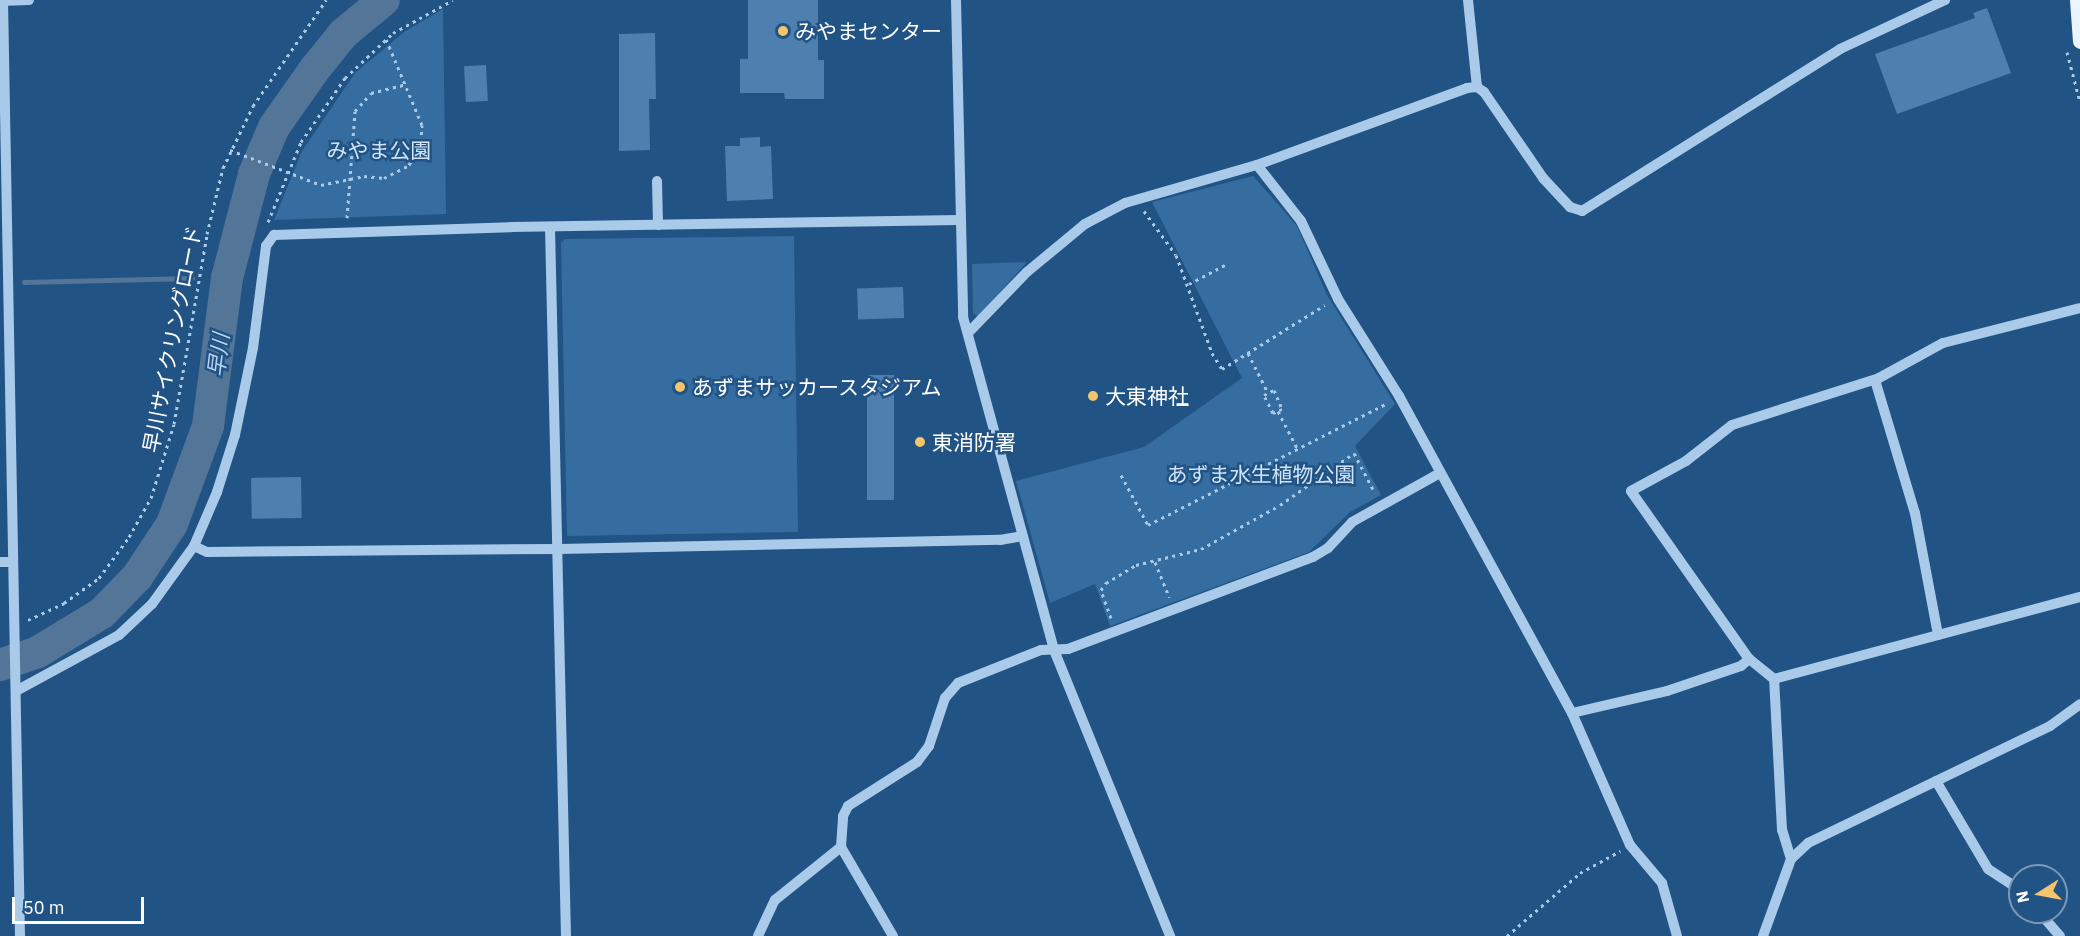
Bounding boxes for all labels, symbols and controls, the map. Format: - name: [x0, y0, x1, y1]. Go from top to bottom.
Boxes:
- place label: みやまセンター: [795, 18, 942, 44]
- marker: みやまセンター: [776, 24, 790, 38]
- park label: みやま公園: [327, 137, 431, 163]
- street label: 早川サイクリングロード: [138, 223, 206, 455]
- water label: 早川: [202, 332, 234, 378]
- place label: あずまサッカースタジアム: [692, 374, 944, 400]
- marker: あずまサッカースタジアム: [673, 380, 687, 394]
- place label: 大東神社: [1105, 383, 1189, 409]
- marker: 大東神社: [1086, 389, 1100, 403]
- place label: 東消防署: [932, 429, 1016, 455]
- marker: 東消防署: [913, 435, 927, 449]
- park label: あずま水生植物公園: [1167, 461, 1355, 487]
- north arrow: [2008, 864, 2068, 924]
- scale bar: [15, 885, 147, 923]
- text: N: [2011, 889, 2033, 905]
- text: 50 m: [23, 896, 65, 919]

